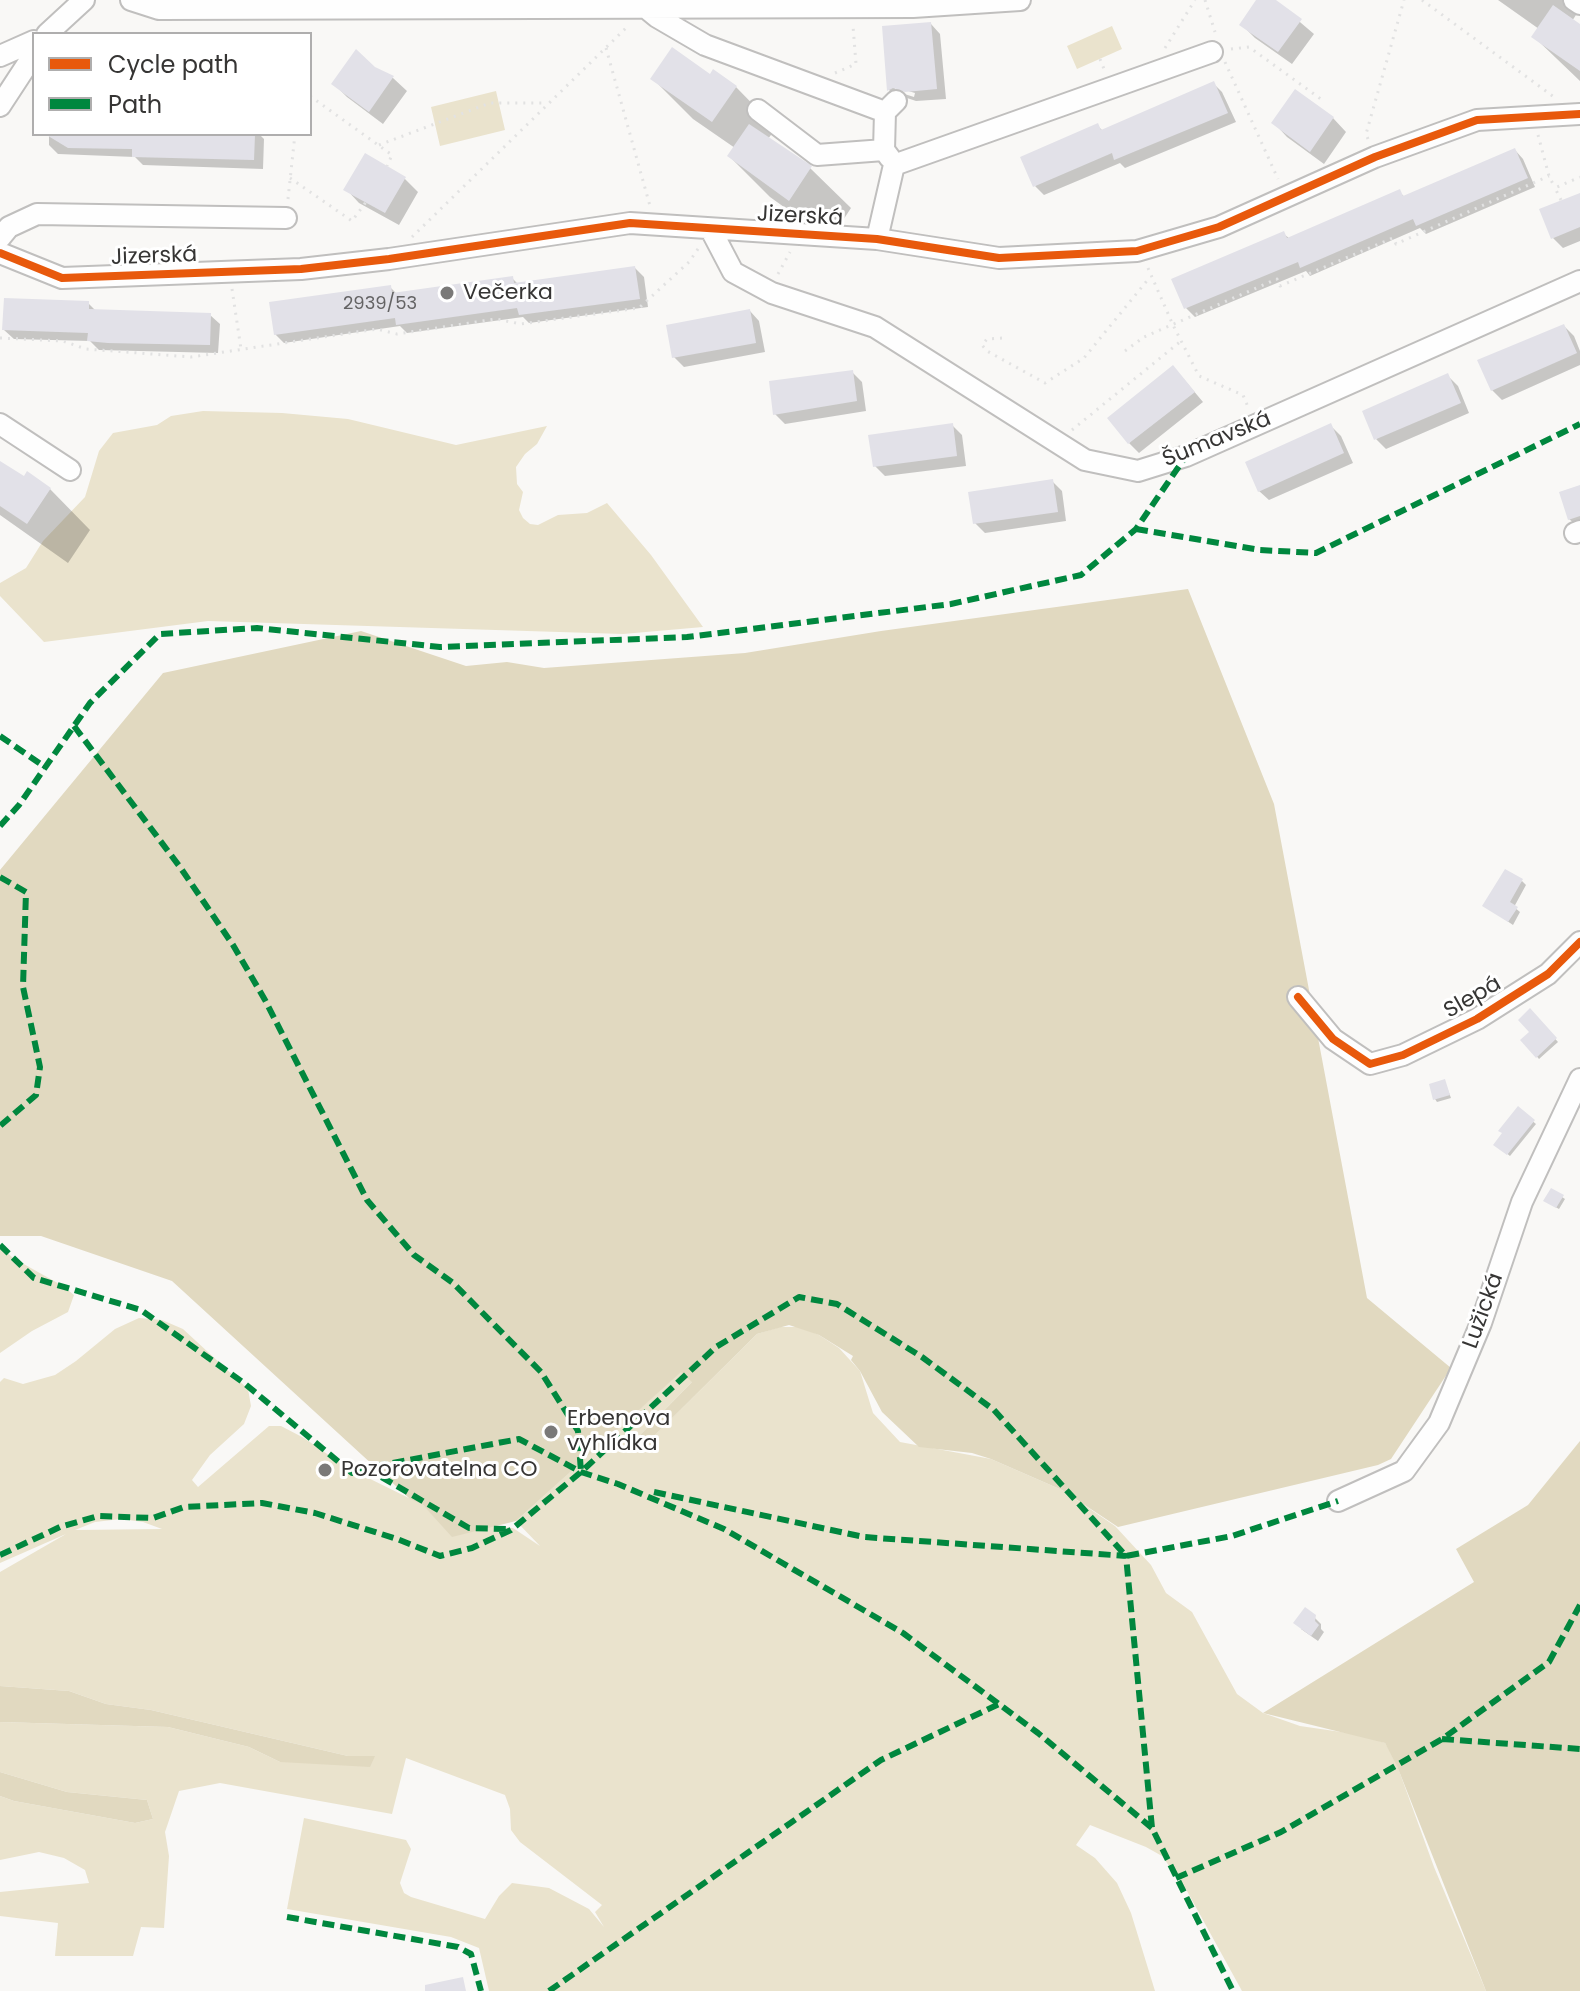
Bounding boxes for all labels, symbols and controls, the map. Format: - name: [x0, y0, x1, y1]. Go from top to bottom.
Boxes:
- legend: [32, 32, 312, 136]
- text: Cycle path: [108, 48, 238, 81]
- text: Path: [108, 88, 162, 121]
- street label: Jizerská: [756, 202, 844, 232]
- street label: Jizerská: [110, 242, 198, 272]
- place label: Večerka: [463, 280, 553, 306]
- marker: Večerka: [438, 284, 456, 302]
- house number: 2939/53: [343, 293, 417, 315]
- street label: Šumavská: [1159, 406, 1275, 474]
- street label: Slepá: [1440, 971, 1506, 1025]
- street label: Lužická: [1458, 1270, 1510, 1352]
- place label: Erbenova vyhlídka: [567, 1406, 670, 1458]
- marker: Erbenova vyhlídka: [542, 1423, 560, 1441]
- place label: Pozorovatelna CO: [341, 1457, 538, 1483]
- marker: Pozorovatelna CO: [316, 1461, 334, 1479]

